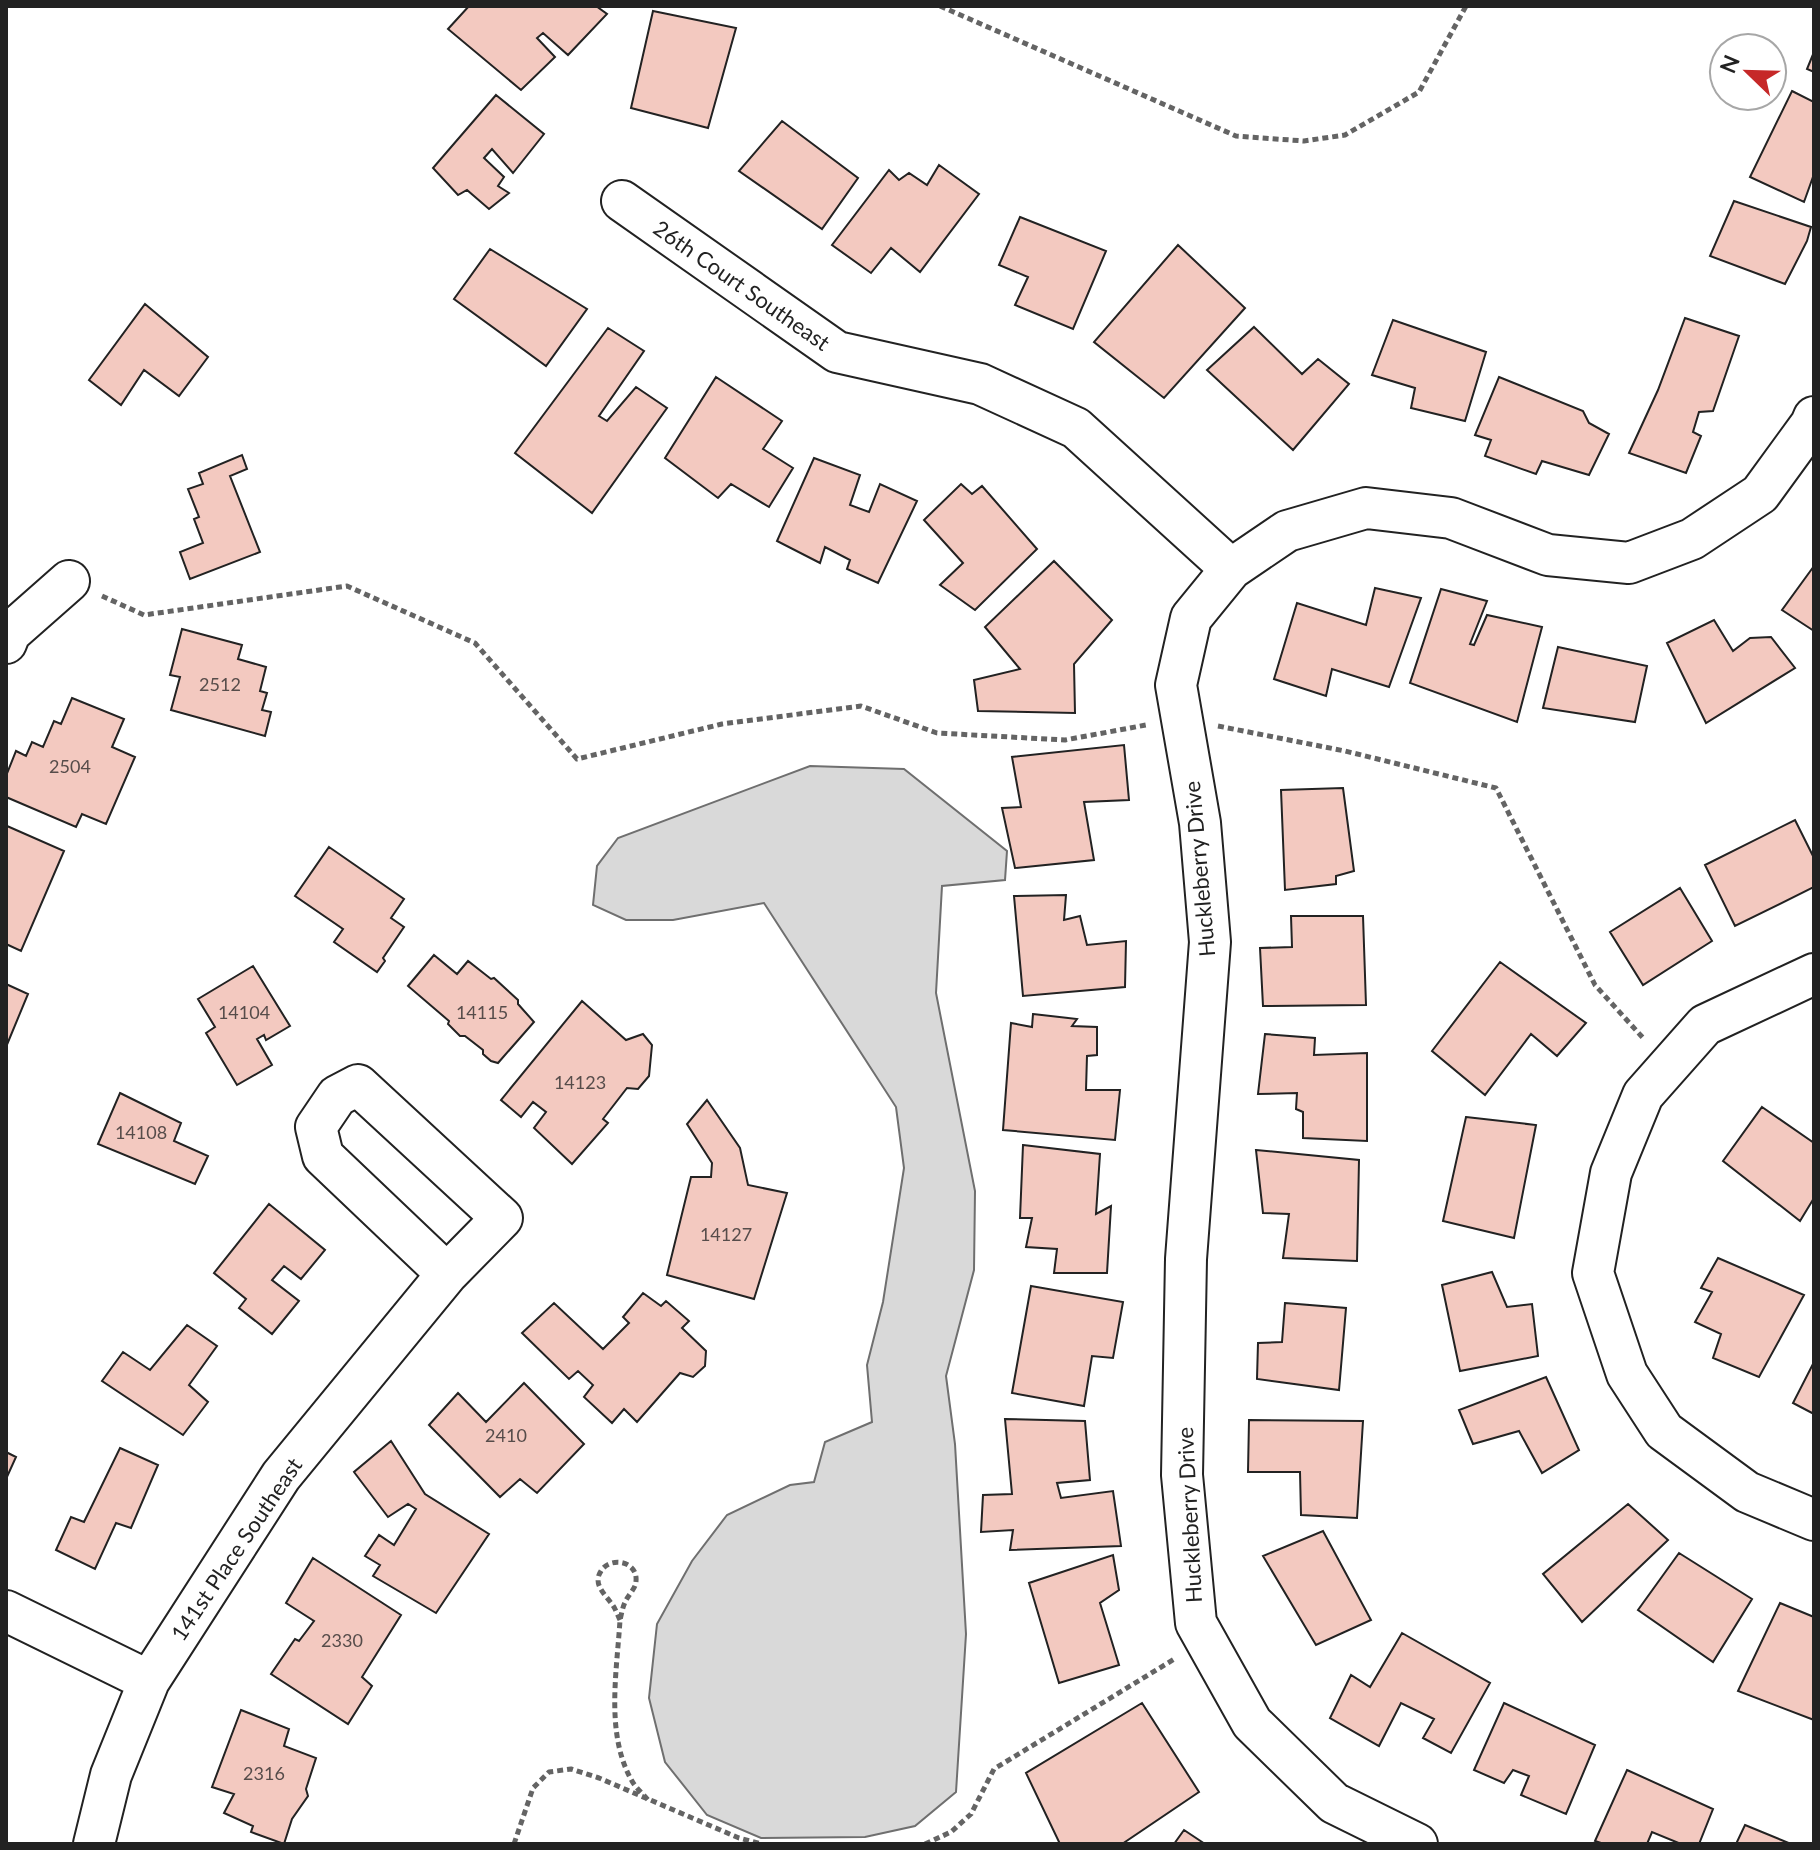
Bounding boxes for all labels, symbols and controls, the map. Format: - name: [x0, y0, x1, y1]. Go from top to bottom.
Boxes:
- north arrow: [1708, 32, 1788, 112]
- text: N: [1713, 51, 1745, 77]
- street label: 26th Court Southeast: [649, 214, 835, 356]
- house number: 2512: [199, 673, 241, 695]
- house number: 2504: [49, 755, 91, 777]
- street label: Huckleberry Drive: [1178, 780, 1220, 958]
- house number: 14104: [218, 1001, 270, 1023]
- house number: 14115: [456, 1001, 508, 1023]
- house number: 14123: [554, 1071, 606, 1093]
- house number: 14108: [115, 1121, 167, 1143]
- house number: 14127: [700, 1223, 752, 1245]
- house number: 2410: [485, 1424, 527, 1446]
- street label: Huckleberry Drive: [1171, 1426, 1207, 1604]
- street label: 141st Place Southeast: [165, 1452, 307, 1646]
- house number: 2330: [321, 1629, 363, 1651]
- house number: 2316: [243, 1762, 285, 1784]

